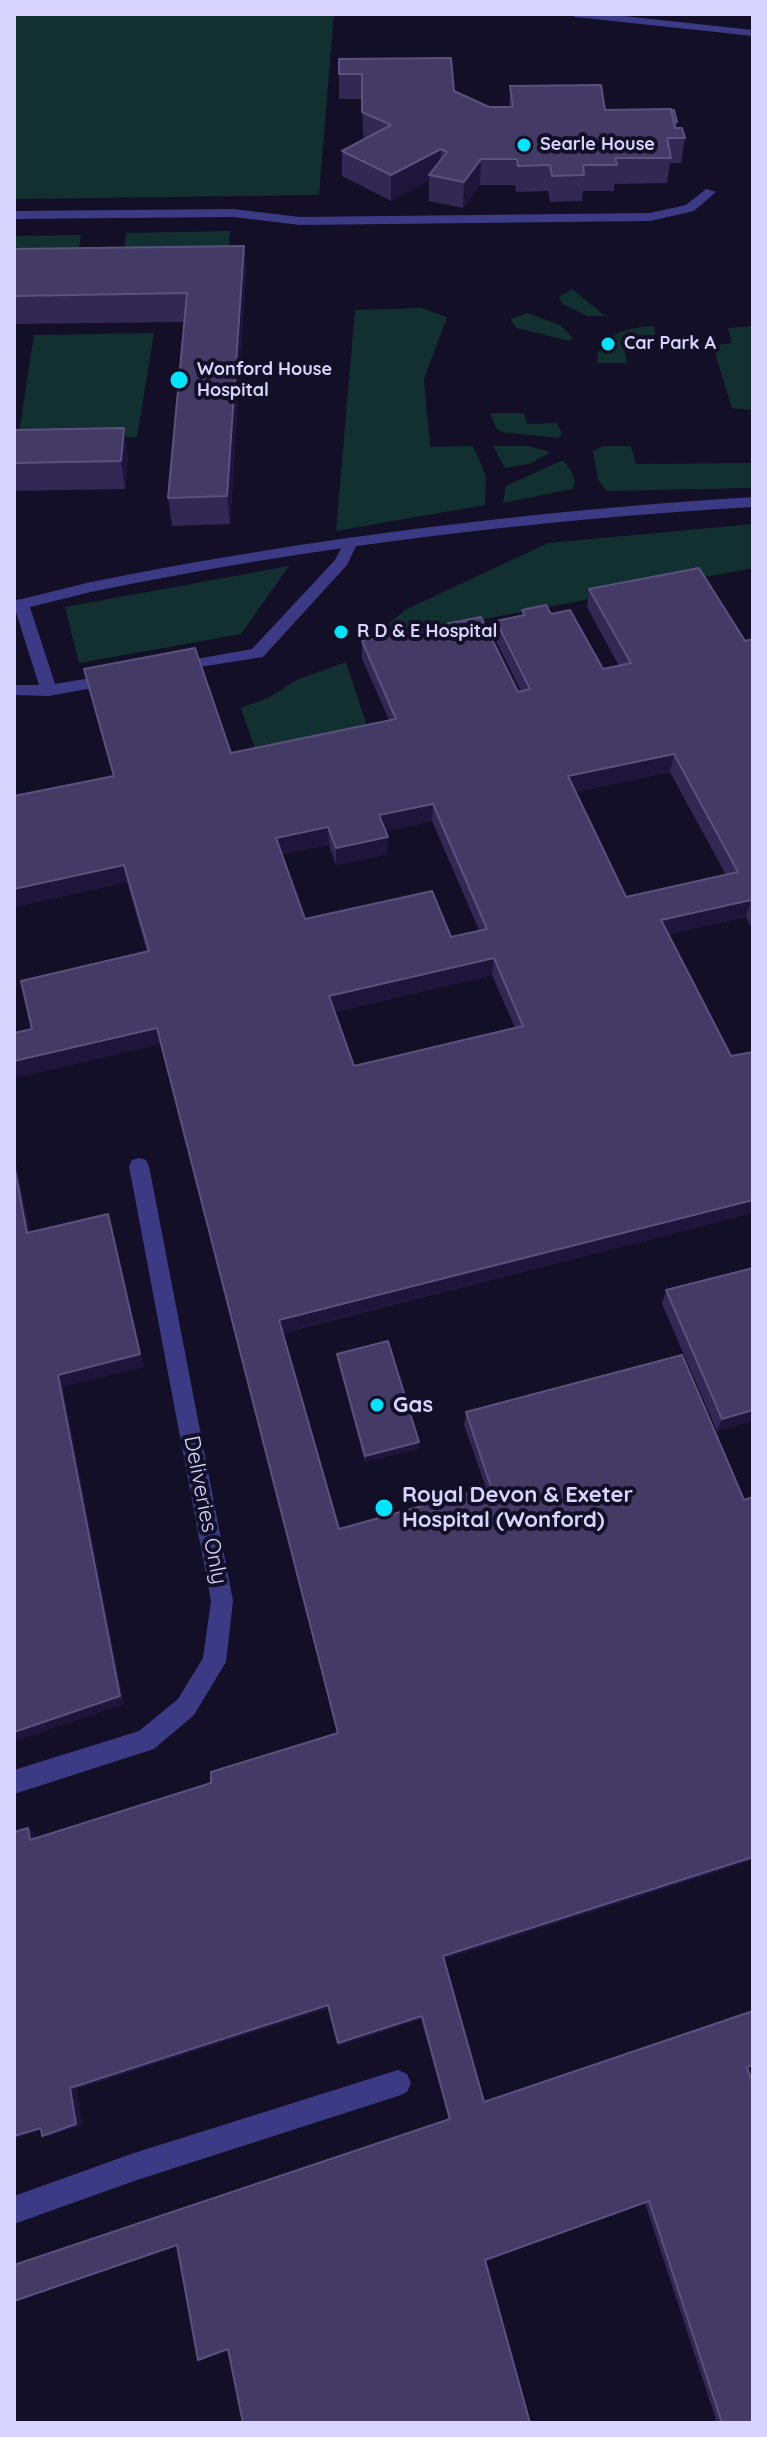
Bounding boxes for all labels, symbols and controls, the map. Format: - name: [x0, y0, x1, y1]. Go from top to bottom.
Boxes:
- place label: Searle House: [540, 134, 655, 156]
- marker: Searle House: [515, 136, 533, 154]
- place label: Car Park A: [624, 333, 716, 355]
- marker: Car Park A: [599, 335, 617, 353]
- place label: Wonford House Hospital: [197, 359, 332, 402]
- marker: Wonford House Hospital: [168, 369, 190, 391]
- place label: R D & E Hospital: [357, 621, 497, 643]
- marker: R D & E Hospital: [332, 623, 350, 641]
- place label: Gas: [393, 1392, 433, 1418]
- marker: Gas: [368, 1396, 386, 1414]
- street label: Deliveries Only: [178, 1433, 232, 1587]
- place label: Royal Devon & Exeter Hospital (Wonford): [402, 1482, 633, 1534]
- marker: Royal Devon & Exeter Hospital (Wonford): [373, 1497, 395, 1519]

